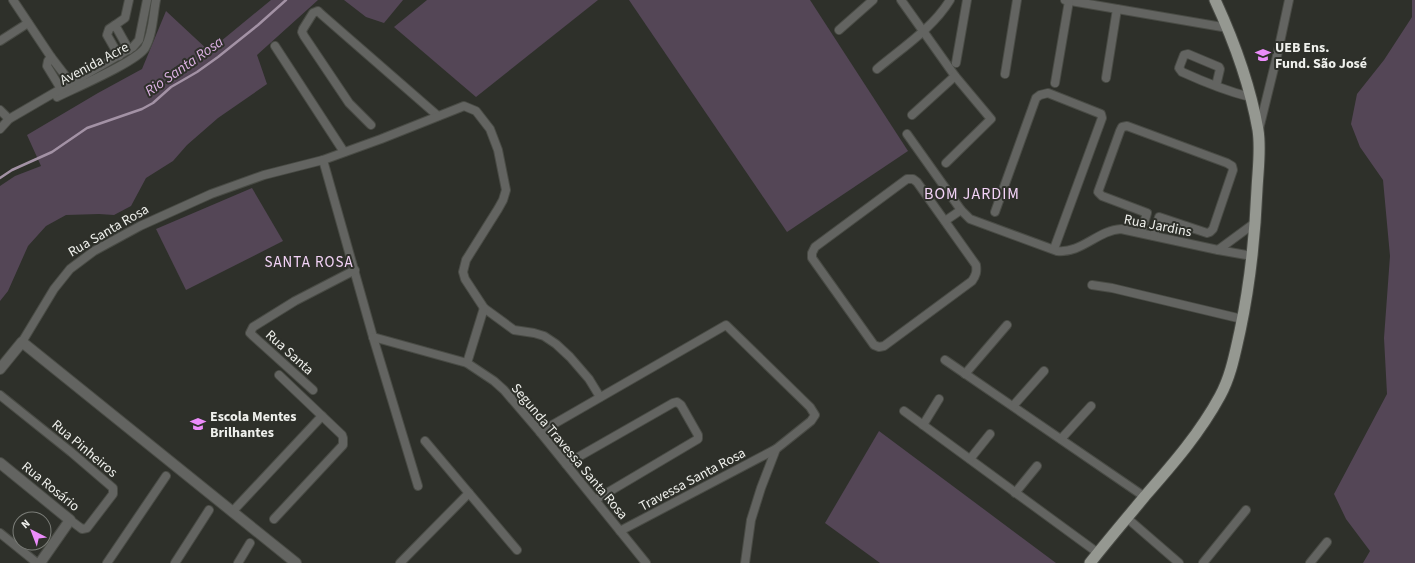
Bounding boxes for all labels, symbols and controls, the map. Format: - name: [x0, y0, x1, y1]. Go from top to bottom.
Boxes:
- water label: Rio Santa Rosa: [141, 31, 228, 101]
- street label: Avenida Acre: [57, 37, 132, 90]
- place label: UEB Ens. Fund. São José: [1275, 38, 1367, 74]
- school or university icon: UEB Ens. Fund. São José: [1254, 46, 1272, 64]
- district label: BOM JARDIM: [924, 183, 1020, 205]
- street label: Rua Santa Rosa: [64, 200, 153, 262]
- street label: Rua Jardins: [1122, 210, 1194, 242]
- district label: SANTA ROSA: [264, 252, 354, 273]
- street label: Rua Santa: [261, 326, 318, 380]
- street label: Segunda Travessa Santa Rosa: [506, 379, 632, 524]
- place label: Escola Mentes Brilhantes: [210, 407, 296, 443]
- street label: Rua Pinheiros: [47, 415, 122, 482]
- school or university icon: Escola Mentes Brilhantes: [189, 415, 207, 433]
- street label: Travessa Santa Rosa: [636, 443, 749, 516]
- street label: Rua Rosário: [17, 457, 84, 516]
- north arrow: [12, 511, 52, 551]
- text: N: [18, 516, 33, 532]

